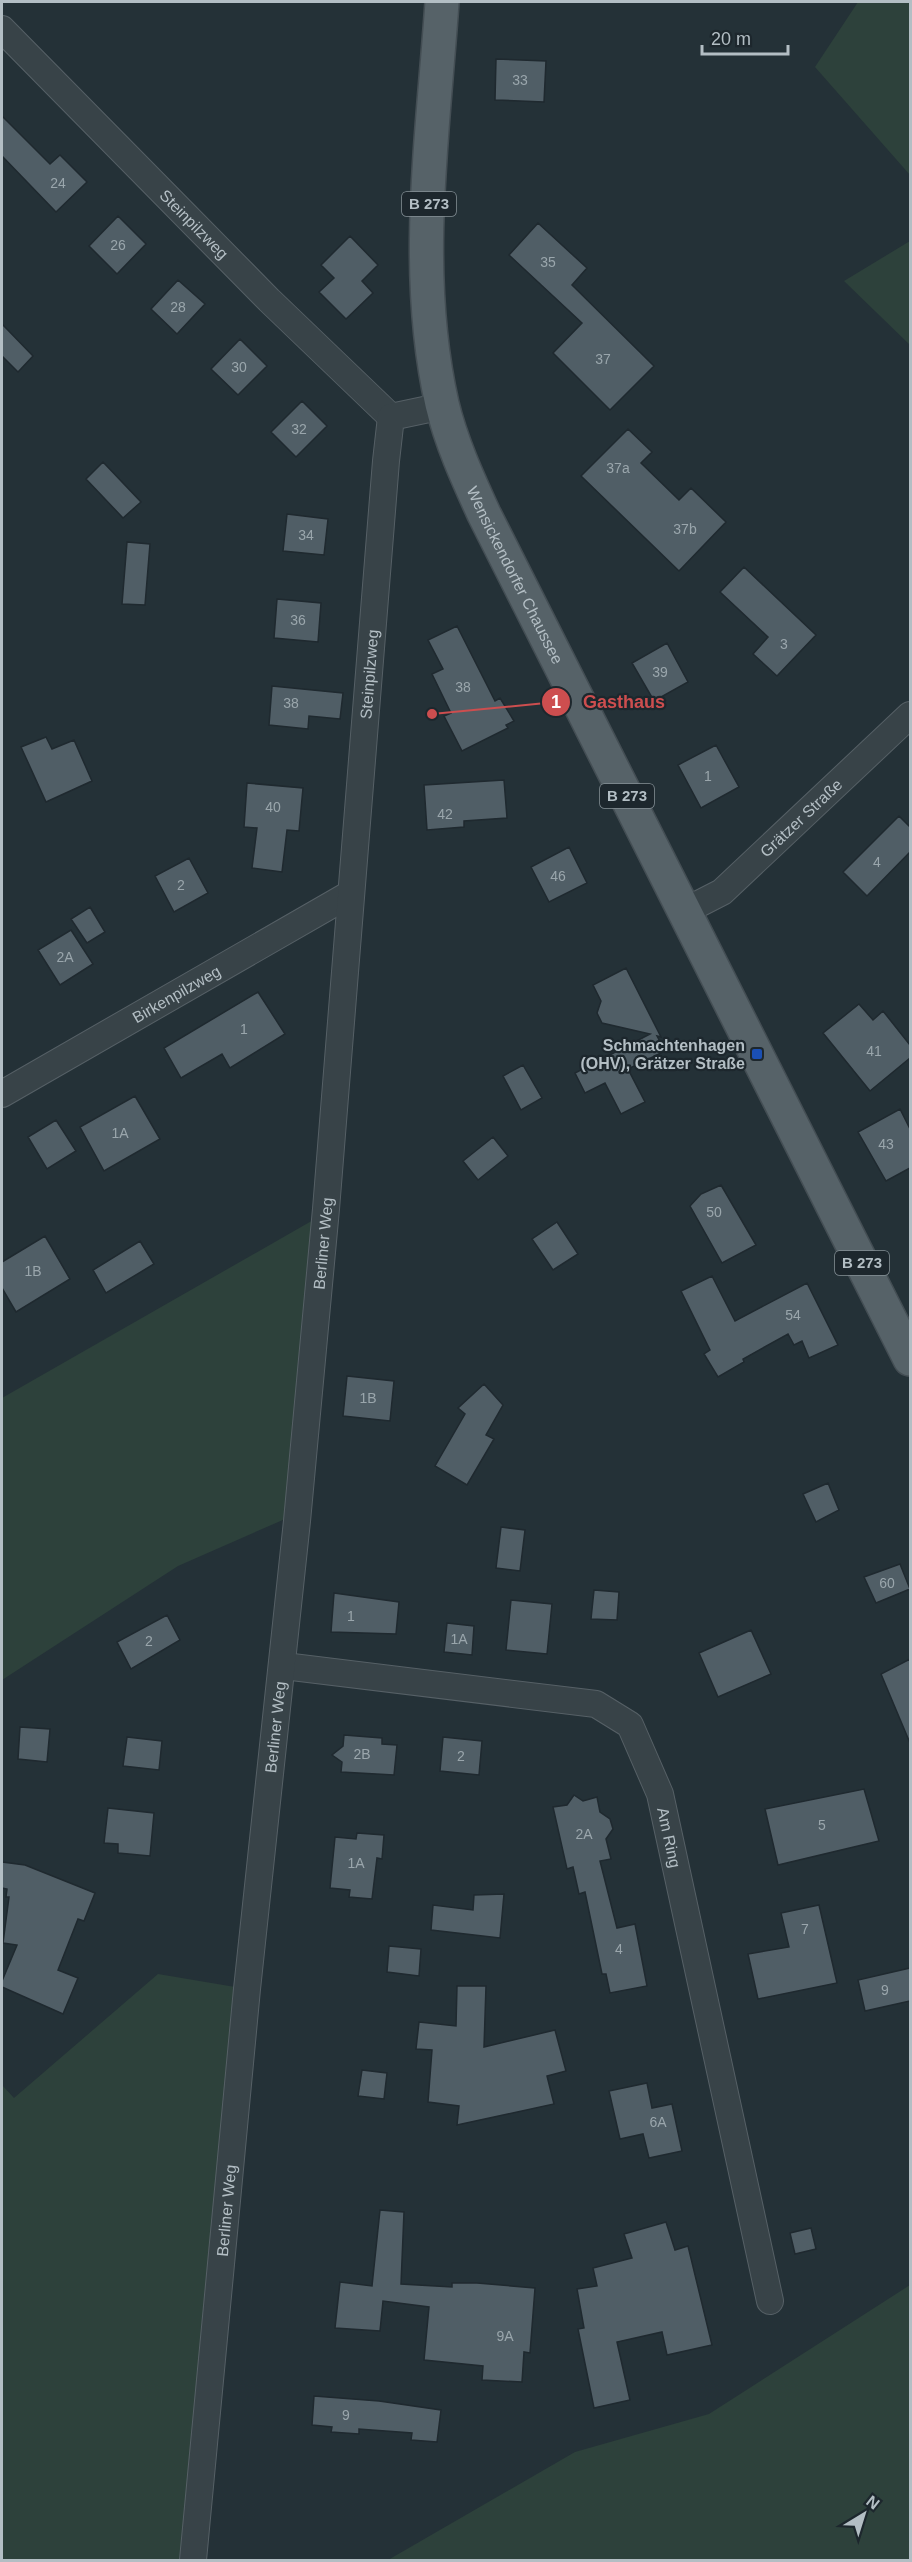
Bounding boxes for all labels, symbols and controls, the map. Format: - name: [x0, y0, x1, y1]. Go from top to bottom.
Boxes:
- scale bar: [702, 18, 788, 56]
- text: 20 m: [711, 29, 751, 49]
- house number: 33: [512, 72, 528, 88]
- house number: 24: [50, 175, 66, 191]
- street label: Steinpilzweg: [156, 187, 232, 263]
- road number: B 273: [402, 192, 456, 216]
- house number: 26: [110, 237, 126, 253]
- house number: 35: [540, 254, 556, 270]
- house number: 28: [170, 299, 186, 315]
- house number: 37: [595, 351, 611, 367]
- house number: 30: [231, 359, 247, 375]
- house number: 32: [291, 421, 307, 437]
- house number: 37a: [606, 460, 630, 476]
- street label: Wensickendorfer Chaussee: [464, 484, 566, 667]
- house number: 37b: [673, 521, 697, 537]
- house number: 34: [298, 527, 314, 543]
- house number: 36: [290, 612, 306, 628]
- street label: Steinpilzweg: [357, 629, 381, 720]
- house number: 3: [780, 636, 788, 652]
- house number: 39: [652, 664, 668, 680]
- house number: 38: [455, 679, 471, 695]
- callout: Gasthaus: [541, 684, 677, 720]
- text: 1: [551, 692, 561, 712]
- text: Gasthaus: [583, 692, 665, 712]
- house number: 38: [283, 695, 299, 711]
- house number: 1: [704, 768, 712, 784]
- street label: Grätzer Straße: [757, 776, 846, 861]
- road number: B 273: [600, 784, 654, 808]
- house number: 40: [265, 799, 281, 815]
- house number: 42: [437, 806, 453, 822]
- house number: 4: [873, 854, 881, 870]
- house number: 46: [550, 868, 566, 884]
- house number: 2: [177, 877, 185, 893]
- house number: 2A: [56, 949, 74, 965]
- street label: Birkenpilzweg: [129, 962, 224, 1026]
- house number: 1: [240, 1021, 248, 1037]
- place label: Schmachtenhagen (OHV), Grätzer Straße: [581, 1037, 745, 1072]
- house number: 41: [866, 1043, 882, 1059]
- marker: Schmachtenhagen (OHV), Grätzer Straße: [750, 1047, 764, 1061]
- house number: 1A: [111, 1125, 129, 1141]
- house number: 43: [878, 1136, 894, 1152]
- street label: Berliner Weg: [311, 1197, 336, 1290]
- house number: 50: [706, 1204, 722, 1220]
- road number: B 273: [835, 1251, 889, 1275]
- house number: 1B: [24, 1263, 42, 1279]
- house number: 54: [785, 1307, 801, 1323]
- house number: 1B: [359, 1390, 377, 1406]
- house number: 60: [879, 1575, 895, 1591]
- house number: 1: [347, 1608, 355, 1624]
- house number: 1A: [450, 1631, 468, 1647]
- house number: 2: [145, 1633, 153, 1649]
- street label: Berliner Weg: [262, 1680, 289, 1774]
- house number: 2B: [353, 1746, 371, 1762]
- house number: 2: [457, 1748, 465, 1764]
- street label: Am Ring: [654, 1806, 684, 1869]
- house number: 5: [818, 1817, 826, 1833]
- house number: 2A: [575, 1826, 593, 1842]
- house number: 1A: [347, 1855, 365, 1871]
- house number: 7: [801, 1921, 809, 1937]
- house number: 4: [615, 1941, 623, 1957]
- house number: 9: [881, 1982, 889, 1998]
- house number: 6A: [649, 2114, 667, 2130]
- street label: Berliner Weg: [214, 2164, 239, 2257]
- house number: 9A: [496, 2328, 514, 2344]
- house number: 9: [342, 2407, 350, 2423]
- north arrow: [834, 2484, 894, 2544]
- text: N: [863, 2492, 883, 2513]

